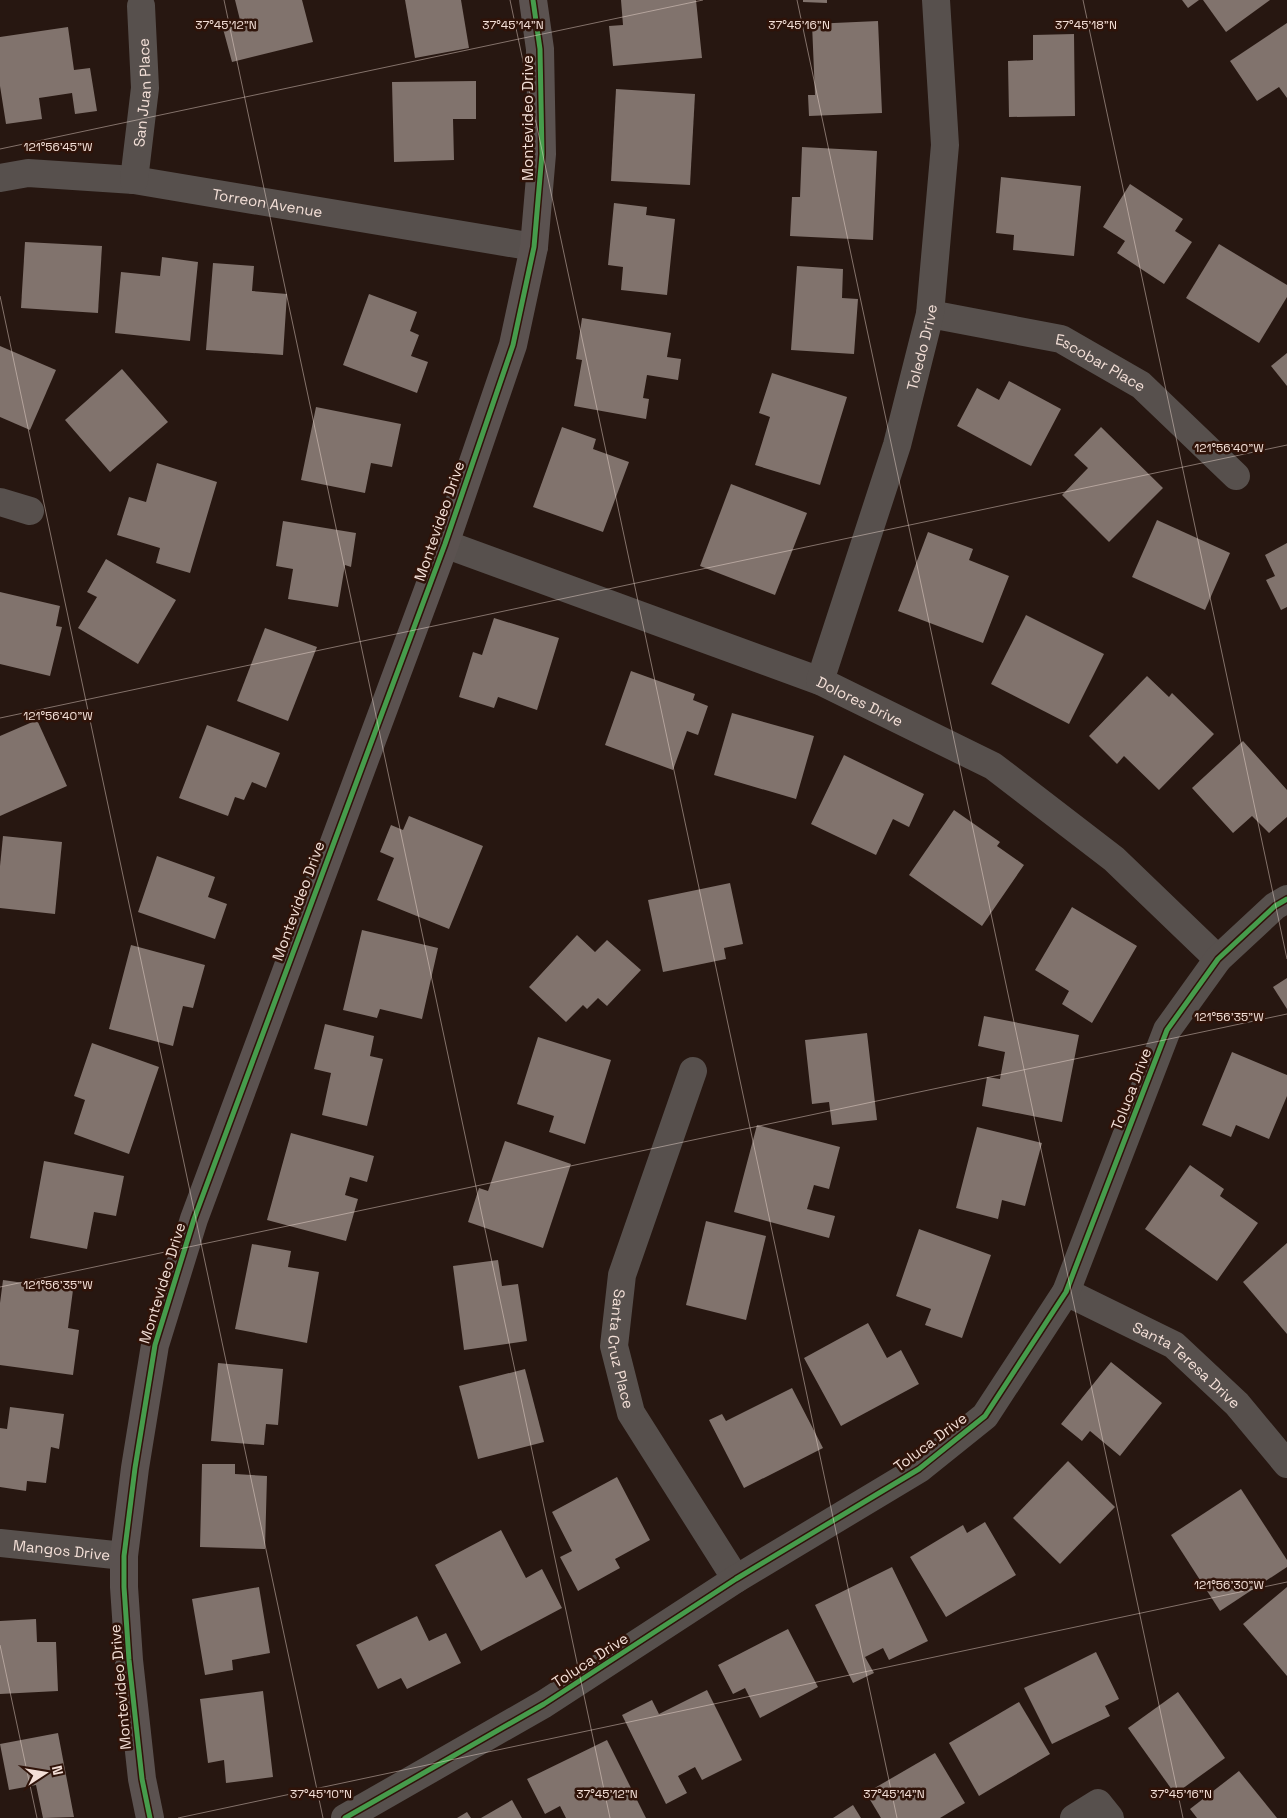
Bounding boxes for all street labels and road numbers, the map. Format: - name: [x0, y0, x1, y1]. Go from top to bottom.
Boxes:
- street label: San Juan Place: [129, 37, 155, 148]
- street label: Montevideo Drive: [518, 55, 537, 181]
- street label: Torreon Avenue: [211, 184, 324, 221]
- street label: Toledo Drive: [902, 303, 940, 392]
- street label: Escobar Place: [1054, 329, 1149, 395]
- street label: Montevideo Drive: [410, 458, 468, 584]
- street label: Dolores Drive: [814, 671, 907, 730]
- street label: Montevideo Drive: [268, 839, 328, 963]
- street label: Toluca Drive: [1107, 1045, 1155, 1133]
- street label: Montevideo Drive: [135, 1220, 190, 1346]
- street label: Santa Cruz Place: [604, 1288, 639, 1411]
- street label: Santa Teresa Drive: [1130, 1317, 1245, 1412]
- street label: Toluca Drive: [890, 1408, 970, 1476]
- street label: Mangos Drive: [12, 1535, 111, 1564]
- street label: Montevideo Drive: [105, 1623, 135, 1750]
- street label: Toluca Drive: [548, 1628, 632, 1692]

